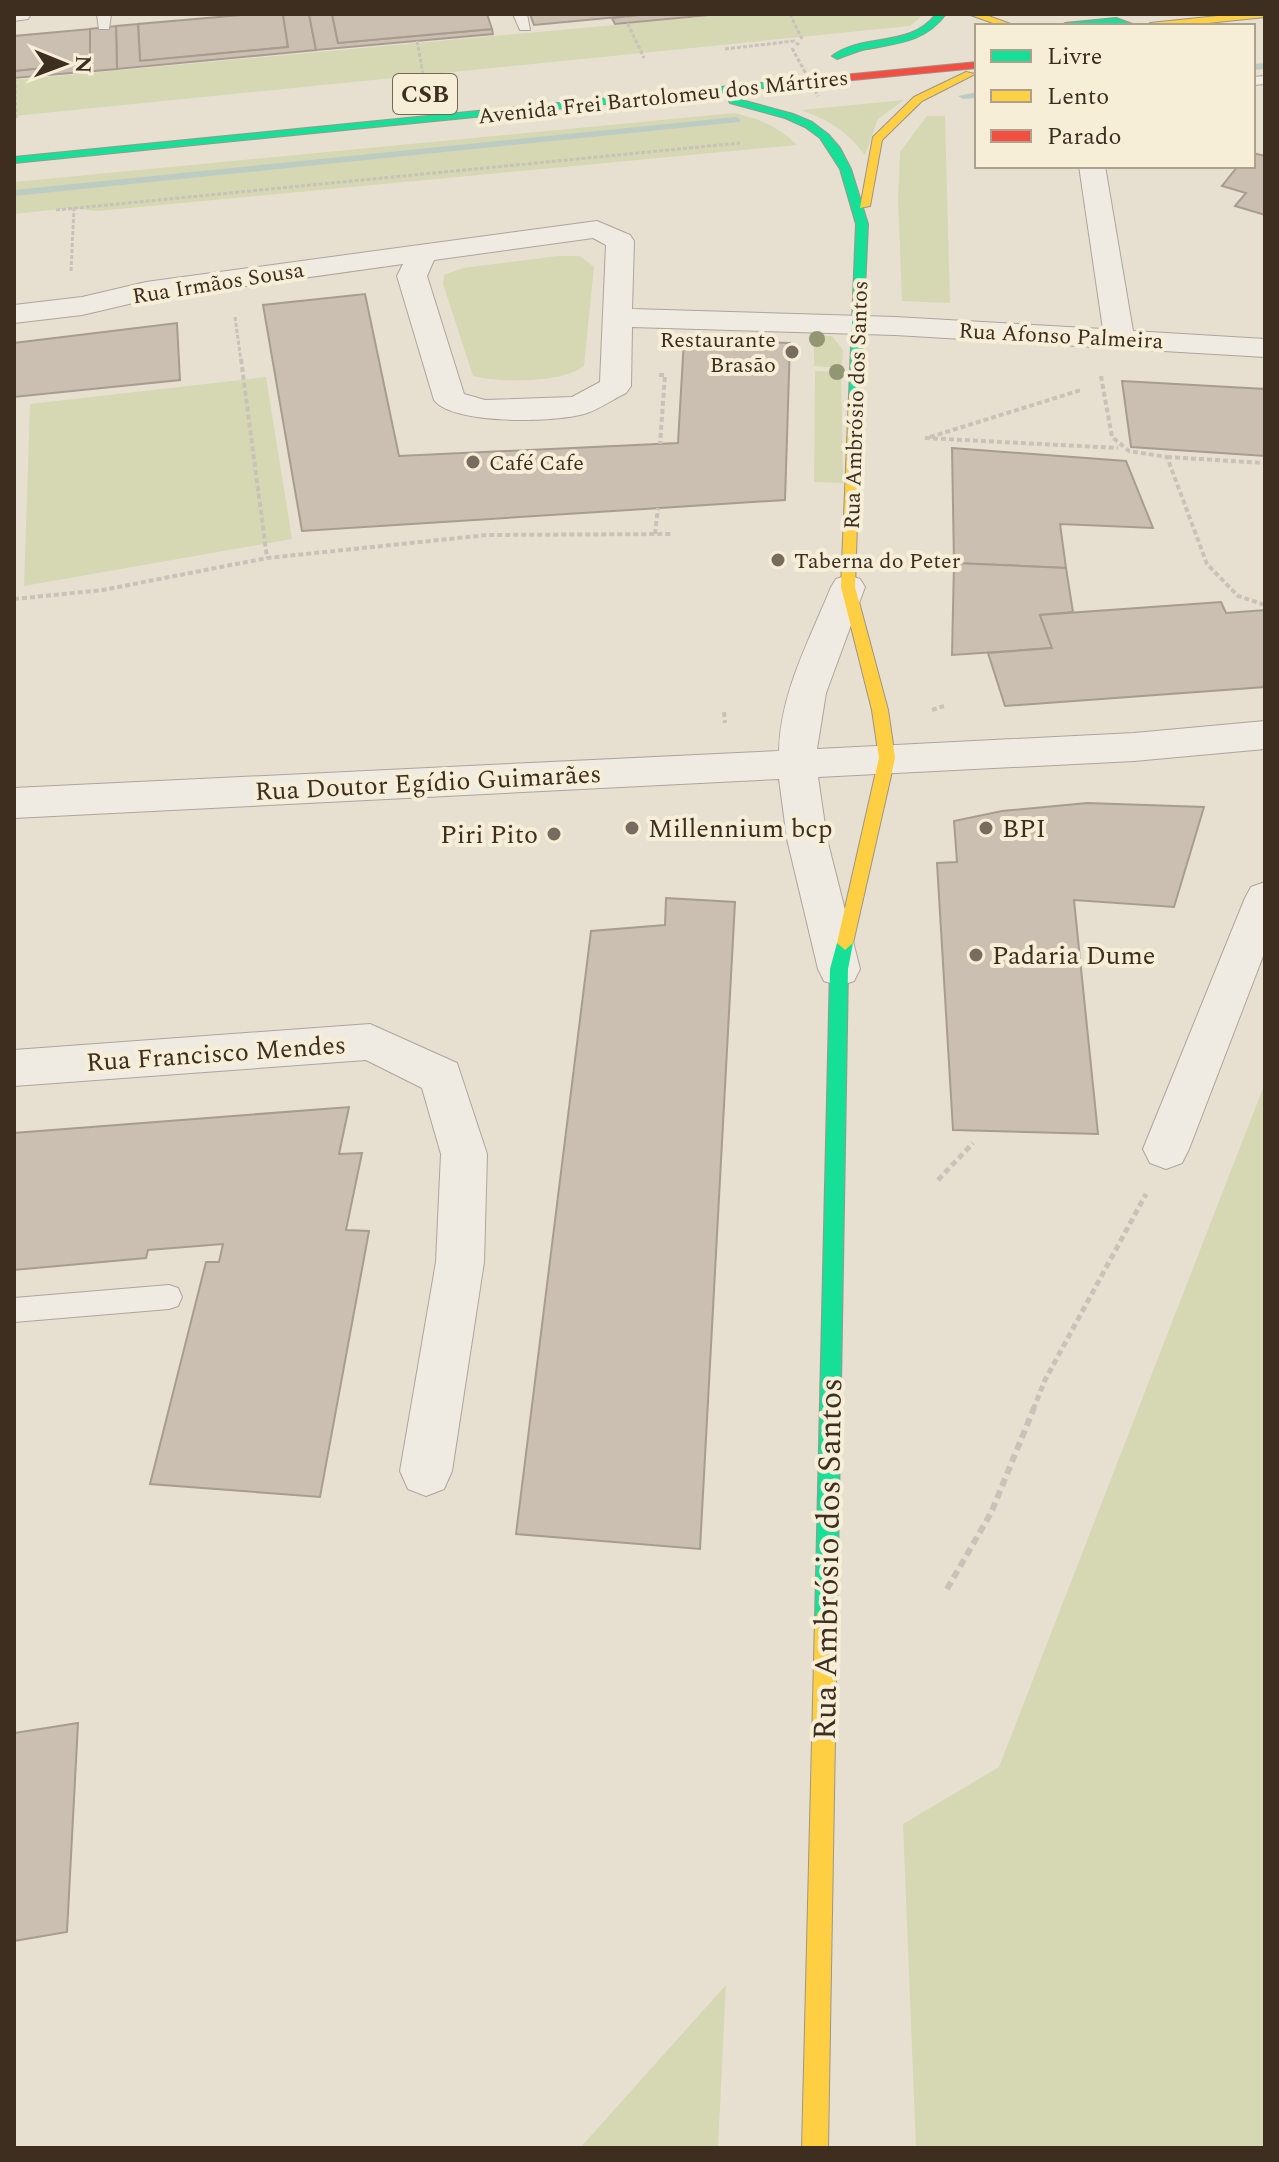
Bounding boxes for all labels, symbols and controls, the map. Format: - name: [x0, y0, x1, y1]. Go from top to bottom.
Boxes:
- north arrow: [24, 24, 104, 104]
- legend: [975, 24, 1255, 168]
- text: Livre: [1047, 39, 1102, 75]
- text: N: [66, 55, 99, 74]
- street label: Avenida Frei Bartolomeu dos Mártires: [476, 62, 850, 133]
- road number: CSB: [393, 74, 457, 114]
- text: Lento: [1047, 79, 1109, 115]
- text: Parado: [1047, 119, 1121, 155]
- street label: Rua Irmãos Sousa: [130, 254, 307, 313]
- street label: Rua Ambrósio dos Santos: [836, 280, 877, 530]
- street label: Rua Afonso Palmeira: [958, 315, 1164, 358]
- place label: Restaurante Brasão: [660, 324, 776, 382]
- marker: Restaurante Brasão: [783, 343, 801, 361]
- place label: Café Cafe: [489, 447, 584, 480]
- marker: Café Cafe: [464, 453, 482, 471]
- place label: Taberna do Peter: [794, 545, 961, 578]
- marker: Taberna do Peter: [769, 551, 787, 569]
- street label: Rua Doutor Egídio Guimarães: [254, 754, 602, 812]
- place label: Millennium bcp: [648, 809, 833, 849]
- place label: BPI: [1002, 809, 1046, 849]
- place label: Piri Pito: [440, 815, 538, 855]
- marker: Millennium bcp: [623, 819, 641, 837]
- marker: BPI: [977, 819, 995, 837]
- marker: Piri Pito: [545, 825, 563, 843]
- place label: Padaria Dume: [992, 936, 1155, 976]
- marker: Padaria Dume: [967, 946, 985, 964]
- street label: Rua Francisco Mendes: [85, 1025, 347, 1083]
- street label: Rua Ambrósio dos Santos: [801, 1377, 856, 1741]

